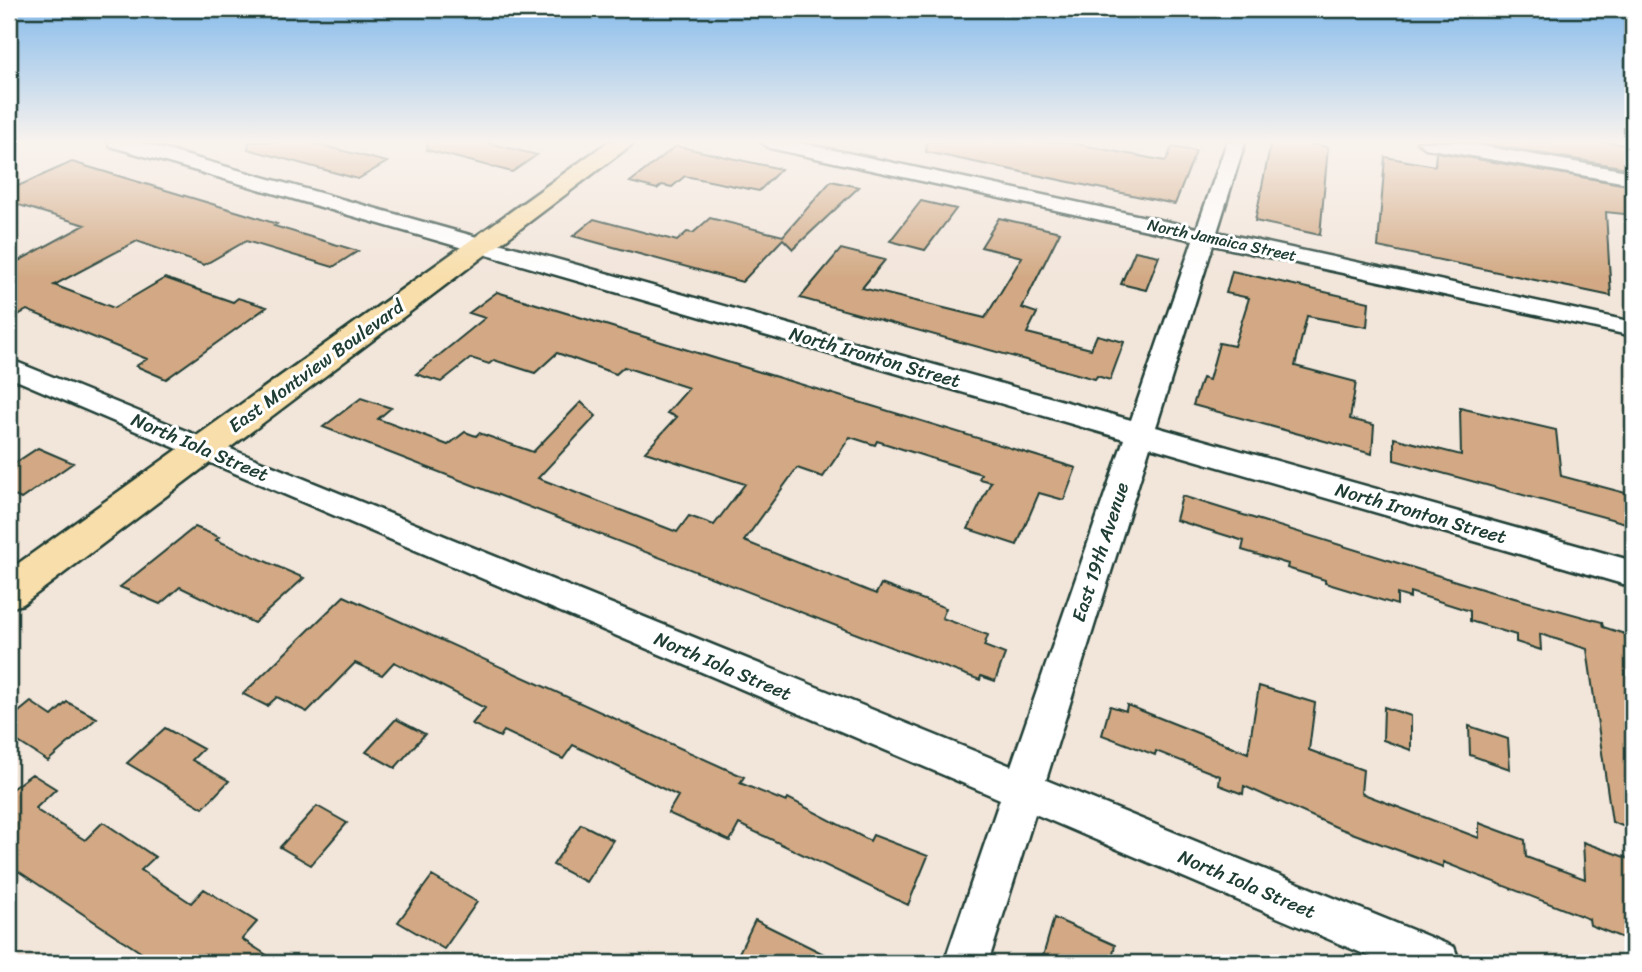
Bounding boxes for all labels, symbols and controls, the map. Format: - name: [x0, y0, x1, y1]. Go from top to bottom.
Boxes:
- street label: North Jamaica Street: [1145, 210, 1299, 270]
- street label: East Montview Boulevard: [221, 289, 413, 441]
- street label: North Ironton Street: [785, 317, 965, 397]
- street label: North Iola Street: [126, 403, 274, 491]
- street label: North Ironton Street: [1331, 473, 1511, 553]
- street label: East 19th Avenue: [1062, 478, 1138, 626]
- street label: North Iola Street: [649, 622, 797, 710]
- street label: North Iola Street: [1173, 840, 1321, 928]

